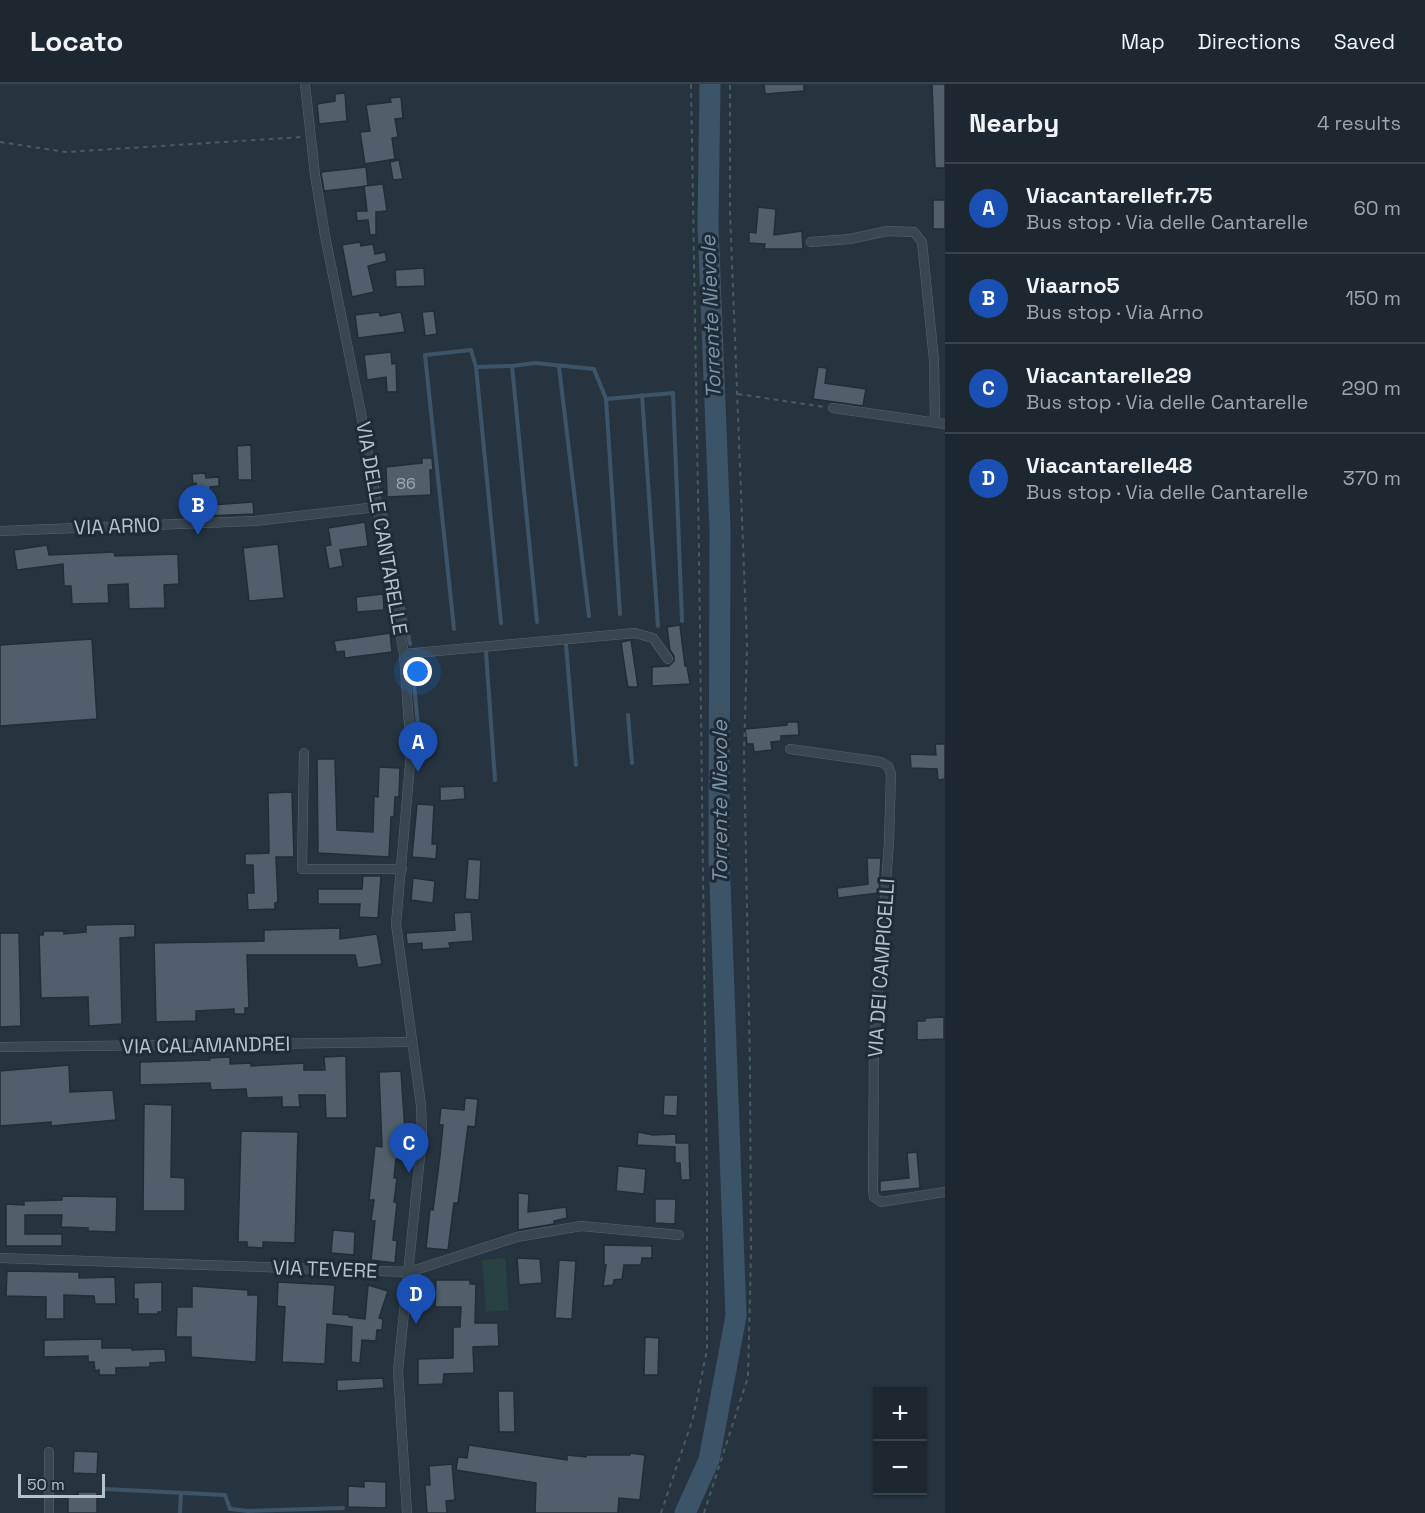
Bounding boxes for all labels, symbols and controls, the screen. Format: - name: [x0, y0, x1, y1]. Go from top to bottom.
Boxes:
- text: Locato: [30, 23, 123, 59]
- text: Map: [1121, 28, 1165, 55]
- text: Directions: [1198, 28, 1301, 55]
- text: Saved: [1334, 28, 1395, 55]
- text: Nearby: [969, 106, 1059, 140]
- text: 4 results: [1317, 110, 1401, 136]
- text: Viacantarellefr.75: [1026, 181, 1212, 209]
- text: A: [982, 195, 995, 221]
- text: 60 m: [1354, 195, 1401, 221]
- text: Bus stop · Via delle Cantarelle: [1026, 209, 1308, 235]
- water label: Torrente Nievole: [694, 233, 727, 399]
- text: Viaarno5: [1026, 271, 1120, 299]
- text: B: [982, 285, 995, 311]
- text: 150 m: [1346, 285, 1401, 311]
- text: Bus stop · Via Arno: [1026, 299, 1204, 325]
- text: Viacantarelle29: [1026, 361, 1192, 389]
- text: C: [982, 375, 995, 401]
- text: 290 m: [1342, 375, 1401, 401]
- text: Bus stop · Via delle Cantarelle: [1026, 389, 1308, 415]
- street label: VIA DELLE CANTARELLE: [350, 419, 414, 637]
- text: Viacantarelle48: [1026, 451, 1192, 479]
- text: D: [982, 465, 995, 491]
- text: 370 m: [1343, 465, 1401, 491]
- house number: 86: [396, 473, 416, 494]
- text: Bus stop · Via delle Cantarelle: [1026, 479, 1308, 505]
- pin: B: [178, 486, 218, 535]
- street label: VIA ARNO: [73, 512, 161, 540]
- your location: [403, 657, 432, 686]
- water label: Torrente Nievole: [706, 719, 733, 884]
- pin: A: [398, 722, 438, 772]
- street label: VIA DEI CAMPICELLI: [862, 878, 900, 1058]
- street label: VIA CALAMANDREI: [121, 1031, 291, 1059]
- pin: C: [390, 1124, 428, 1173]
- street label: VIA TEVERE: [272, 1254, 378, 1284]
- pin: D: [396, 1274, 436, 1324]
- map controls: [873, 1387, 927, 1495]
- button: +: [873, 1387, 927, 1441]
- button: −: [873, 1441, 927, 1495]
- scale bar: [18, 1471, 105, 1498]
- text: 50 m: [27, 1474, 65, 1495]

